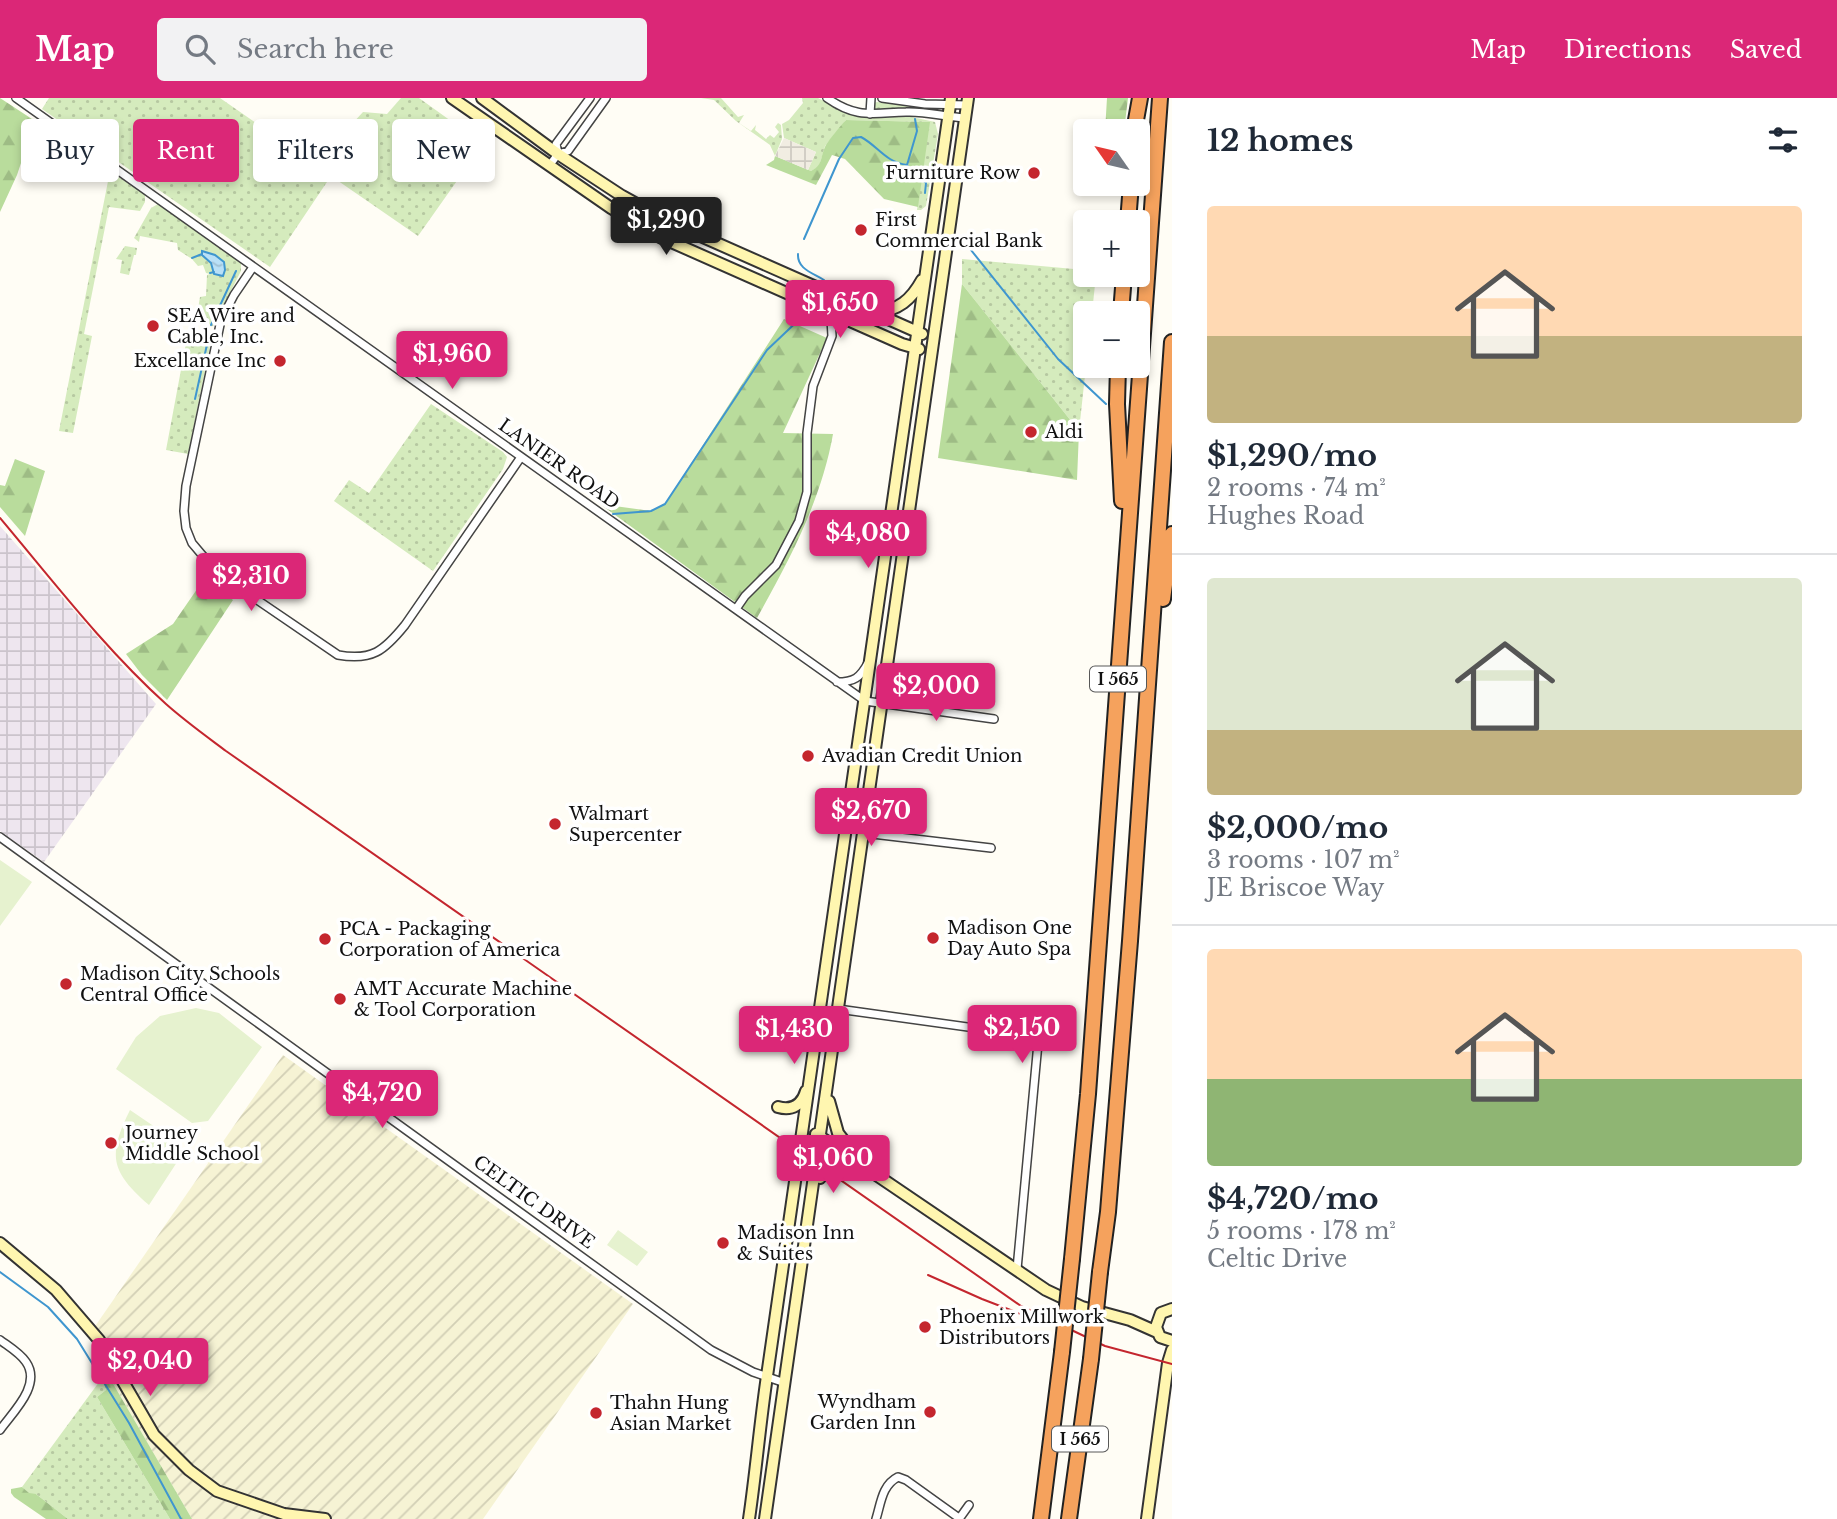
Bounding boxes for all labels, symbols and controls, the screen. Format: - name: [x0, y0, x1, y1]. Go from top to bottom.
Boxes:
- search box: [157, 18, 647, 81]
- text: Map: [35, 29, 115, 70]
- icon: search: [181, 30, 219, 68]
- text: Search here: [237, 33, 394, 65]
- text: Map: [1470, 35, 1526, 64]
- text: Directions: [1564, 35, 1692, 64]
- text: Saved: [1730, 35, 1802, 64]
- chip: Buy: [21, 119, 119, 182]
- chip: Rent: [133, 119, 239, 182]
- chip: Filters: [253, 119, 378, 182]
- chip: New: [392, 119, 495, 182]
- north arrow: [1073, 119, 1150, 196]
- map controls: [1073, 119, 1150, 378]
- icon: filters: [1764, 121, 1802, 159]
- text: 12 homes: [1207, 122, 1354, 159]
- place label: Furniture Row: [885, 162, 1021, 184]
- marker: Furniture Row: [1026, 165, 1042, 181]
- pin: $1,290: [609, 198, 723, 257]
- text: $1,290: [627, 206, 705, 234]
- place label: First Commercial Bank: [875, 209, 1043, 252]
- button: +: [1073, 210, 1150, 287]
- marker: First Commercial Bank: [853, 222, 869, 238]
- icon: home: [1442, 251, 1568, 377]
- pin: $1,650: [783, 280, 897, 340]
- text: $1,650: [801, 289, 879, 317]
- button: −: [1073, 301, 1150, 378]
- place label: SEA Wire and Cable, Inc.: [167, 305, 295, 348]
- marker: SEA Wire and Cable, Inc.: [145, 318, 161, 334]
- pin: $1,960: [395, 331, 509, 391]
- text: $1,960: [412, 340, 492, 368]
- place label: Excellance Inc: [134, 350, 266, 372]
- marker: Excellance Inc: [272, 353, 288, 369]
- street label: LANIER ROAD: [494, 414, 624, 514]
- place label: Aldi: [1044, 421, 1083, 443]
- marker: Aldi: [1023, 424, 1039, 440]
- text: $1,290/mo: [1207, 437, 1377, 474]
- text: 2 rooms · 74 m²: [1207, 474, 1386, 502]
- text: Hughes Road: [1207, 502, 1364, 530]
- pin: $4,080: [811, 510, 925, 570]
- text: $4,080: [826, 519, 911, 547]
- pin: $2,310: [194, 554, 308, 613]
- text: $2,310: [212, 562, 290, 590]
- icon: home: [1442, 623, 1568, 749]
- pin: $2,000: [879, 664, 993, 723]
- road number: I 565: [1090, 666, 1146, 692]
- text: $2,000: [892, 672, 980, 700]
- place label: Avadian Credit Union: [821, 745, 1023, 767]
- marker: Avadian Credit Union: [800, 748, 816, 764]
- pin: $2,670: [814, 788, 928, 848]
- text: $2,670: [831, 797, 911, 825]
- place label: Walmart Supercenter: [568, 803, 682, 846]
- text: $2,000/mo: [1207, 809, 1388, 846]
- marker: Walmart Supercenter: [547, 816, 563, 832]
- text: 3 rooms · 107 m²: [1207, 846, 1400, 874]
- text: JE Briscoe Way: [1207, 874, 1384, 902]
- place label: Madison One Day Auto Spa: [947, 917, 1072, 960]
- place label: PCA - Packaging Corporation of America: [339, 918, 560, 961]
- marker: Madison One Day Auto Spa: [925, 930, 941, 946]
- marker: PCA - Packaging Corporation of America: [317, 931, 333, 947]
- place label: Madison City Schools Central Office: [80, 963, 280, 1006]
- marker: Madison City Schools Central Office: [58, 976, 74, 992]
- place label: AMT Accurate Machine & Tool Corporation: [353, 978, 572, 1021]
- marker: AMT Accurate Machine & Tool Corporation: [332, 991, 348, 1007]
- icon: home: [1442, 994, 1568, 1120]
- pin: $1,430: [737, 1006, 851, 1066]
- pin: $2,150: [965, 1006, 1079, 1065]
- text: $2,150: [984, 1014, 1060, 1042]
- text: $1,430: [755, 1015, 833, 1043]
- pin: $4,720: [325, 1070, 439, 1130]
- text: $4,720: [342, 1079, 422, 1107]
- place label: Journey Middle School: [123, 1122, 260, 1165]
- marker: Journey Middle School: [103, 1135, 119, 1151]
- pin: $1,060: [776, 1136, 890, 1195]
- text: $1,060: [793, 1144, 873, 1172]
- street label: CELTIC DRIVE: [469, 1151, 599, 1253]
- text: $4,720/mo: [1207, 1180, 1379, 1217]
- text: 5 rooms · 178 m²: [1207, 1217, 1396, 1245]
- place label: Madison Inn & Suites: [737, 1222, 855, 1265]
- marker: Madison Inn & Suites: [715, 1235, 731, 1251]
- text: Celtic Drive: [1207, 1245, 1347, 1273]
- place label: Phoenix Millwork Distributors: [939, 1306, 1104, 1349]
- marker: Phoenix Millwork Distributors: [917, 1319, 933, 1335]
- pin: $2,040: [93, 1338, 207, 1398]
- text: $2,040: [107, 1347, 193, 1375]
- place label: Wyndham Garden Inn: [810, 1391, 916, 1434]
- place label: Thahn Hung Asian Market: [609, 1392, 732, 1435]
- marker: Wyndham Garden Inn: [922, 1404, 938, 1420]
- marker: Thahn Hung Asian Market: [588, 1405, 604, 1421]
- road number: I 565: [1052, 1427, 1108, 1452]

